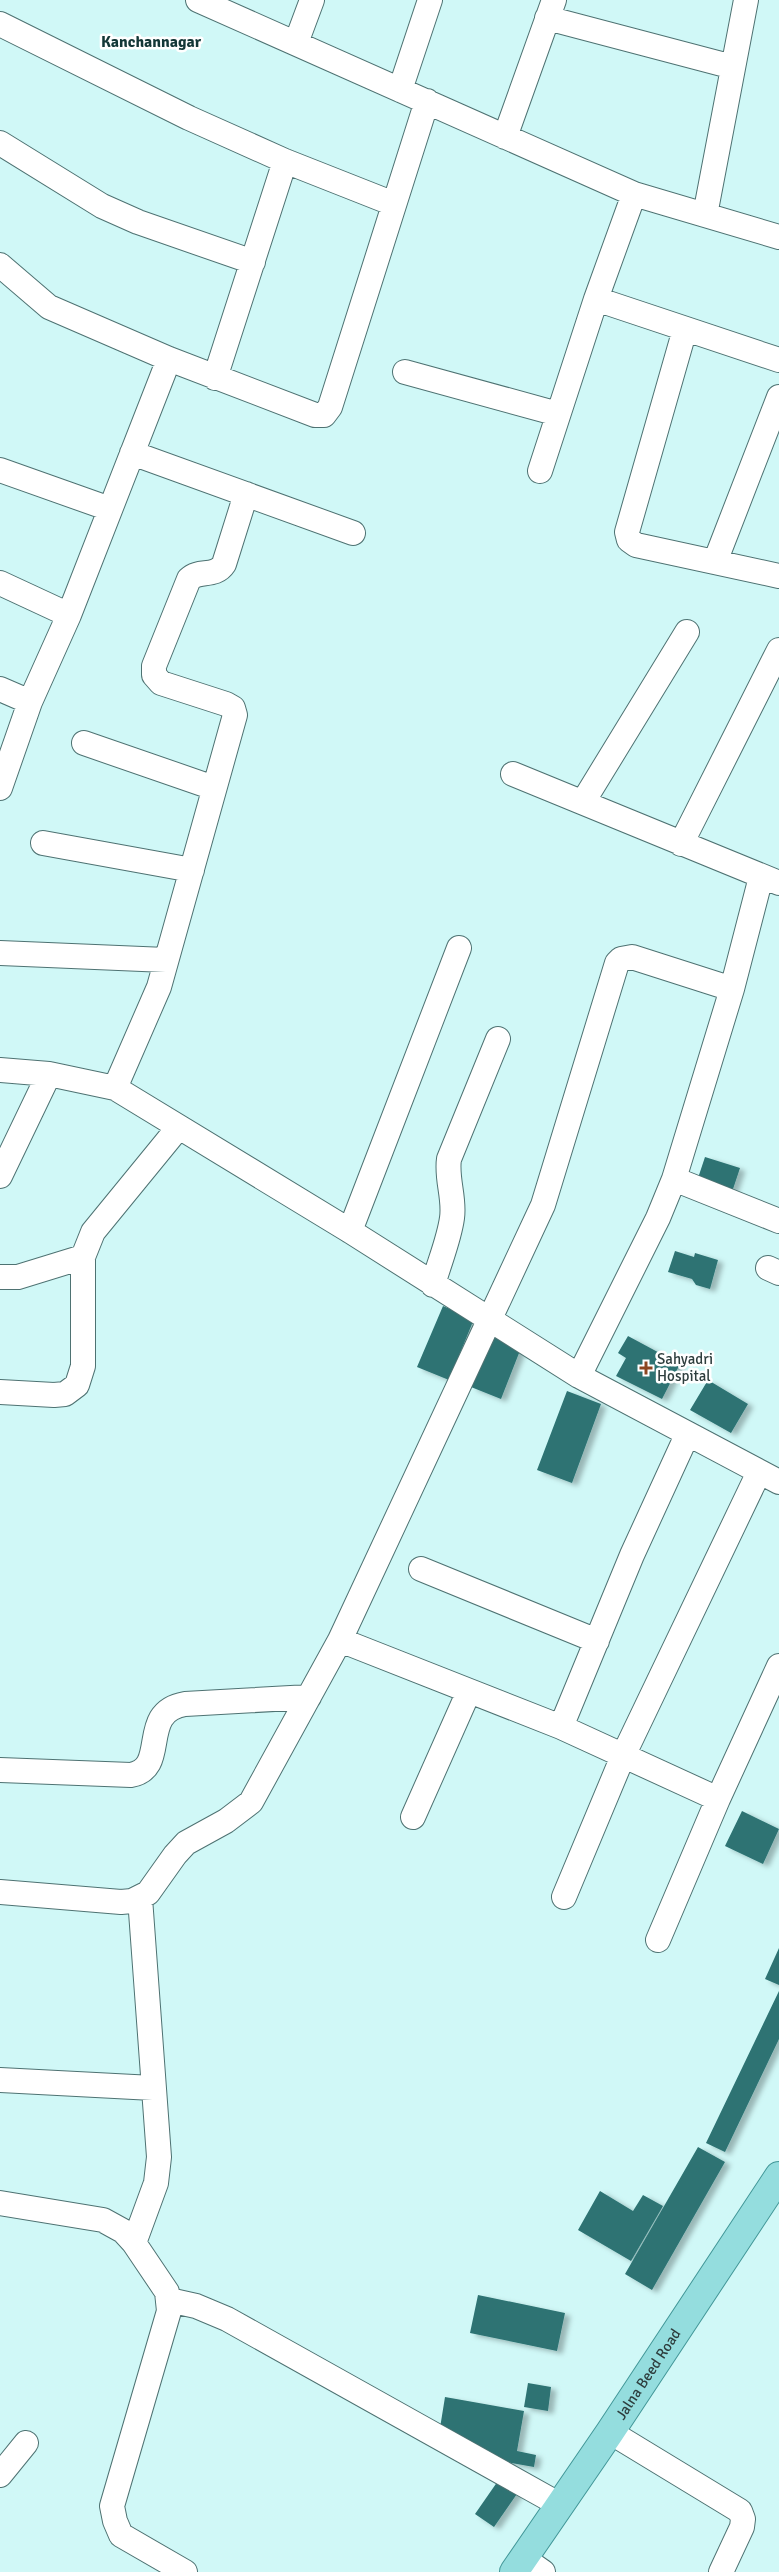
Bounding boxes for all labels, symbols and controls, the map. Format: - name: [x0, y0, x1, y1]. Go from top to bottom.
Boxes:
- district label: Kanchannagar: [101, 32, 202, 52]
- place label: Sahyadri Hospital: [657, 1350, 713, 1385]
- marker: Sahyadri Hospital: [639, 1361, 653, 1375]
- street label: Jalna Beed Road: [612, 2325, 685, 2423]

